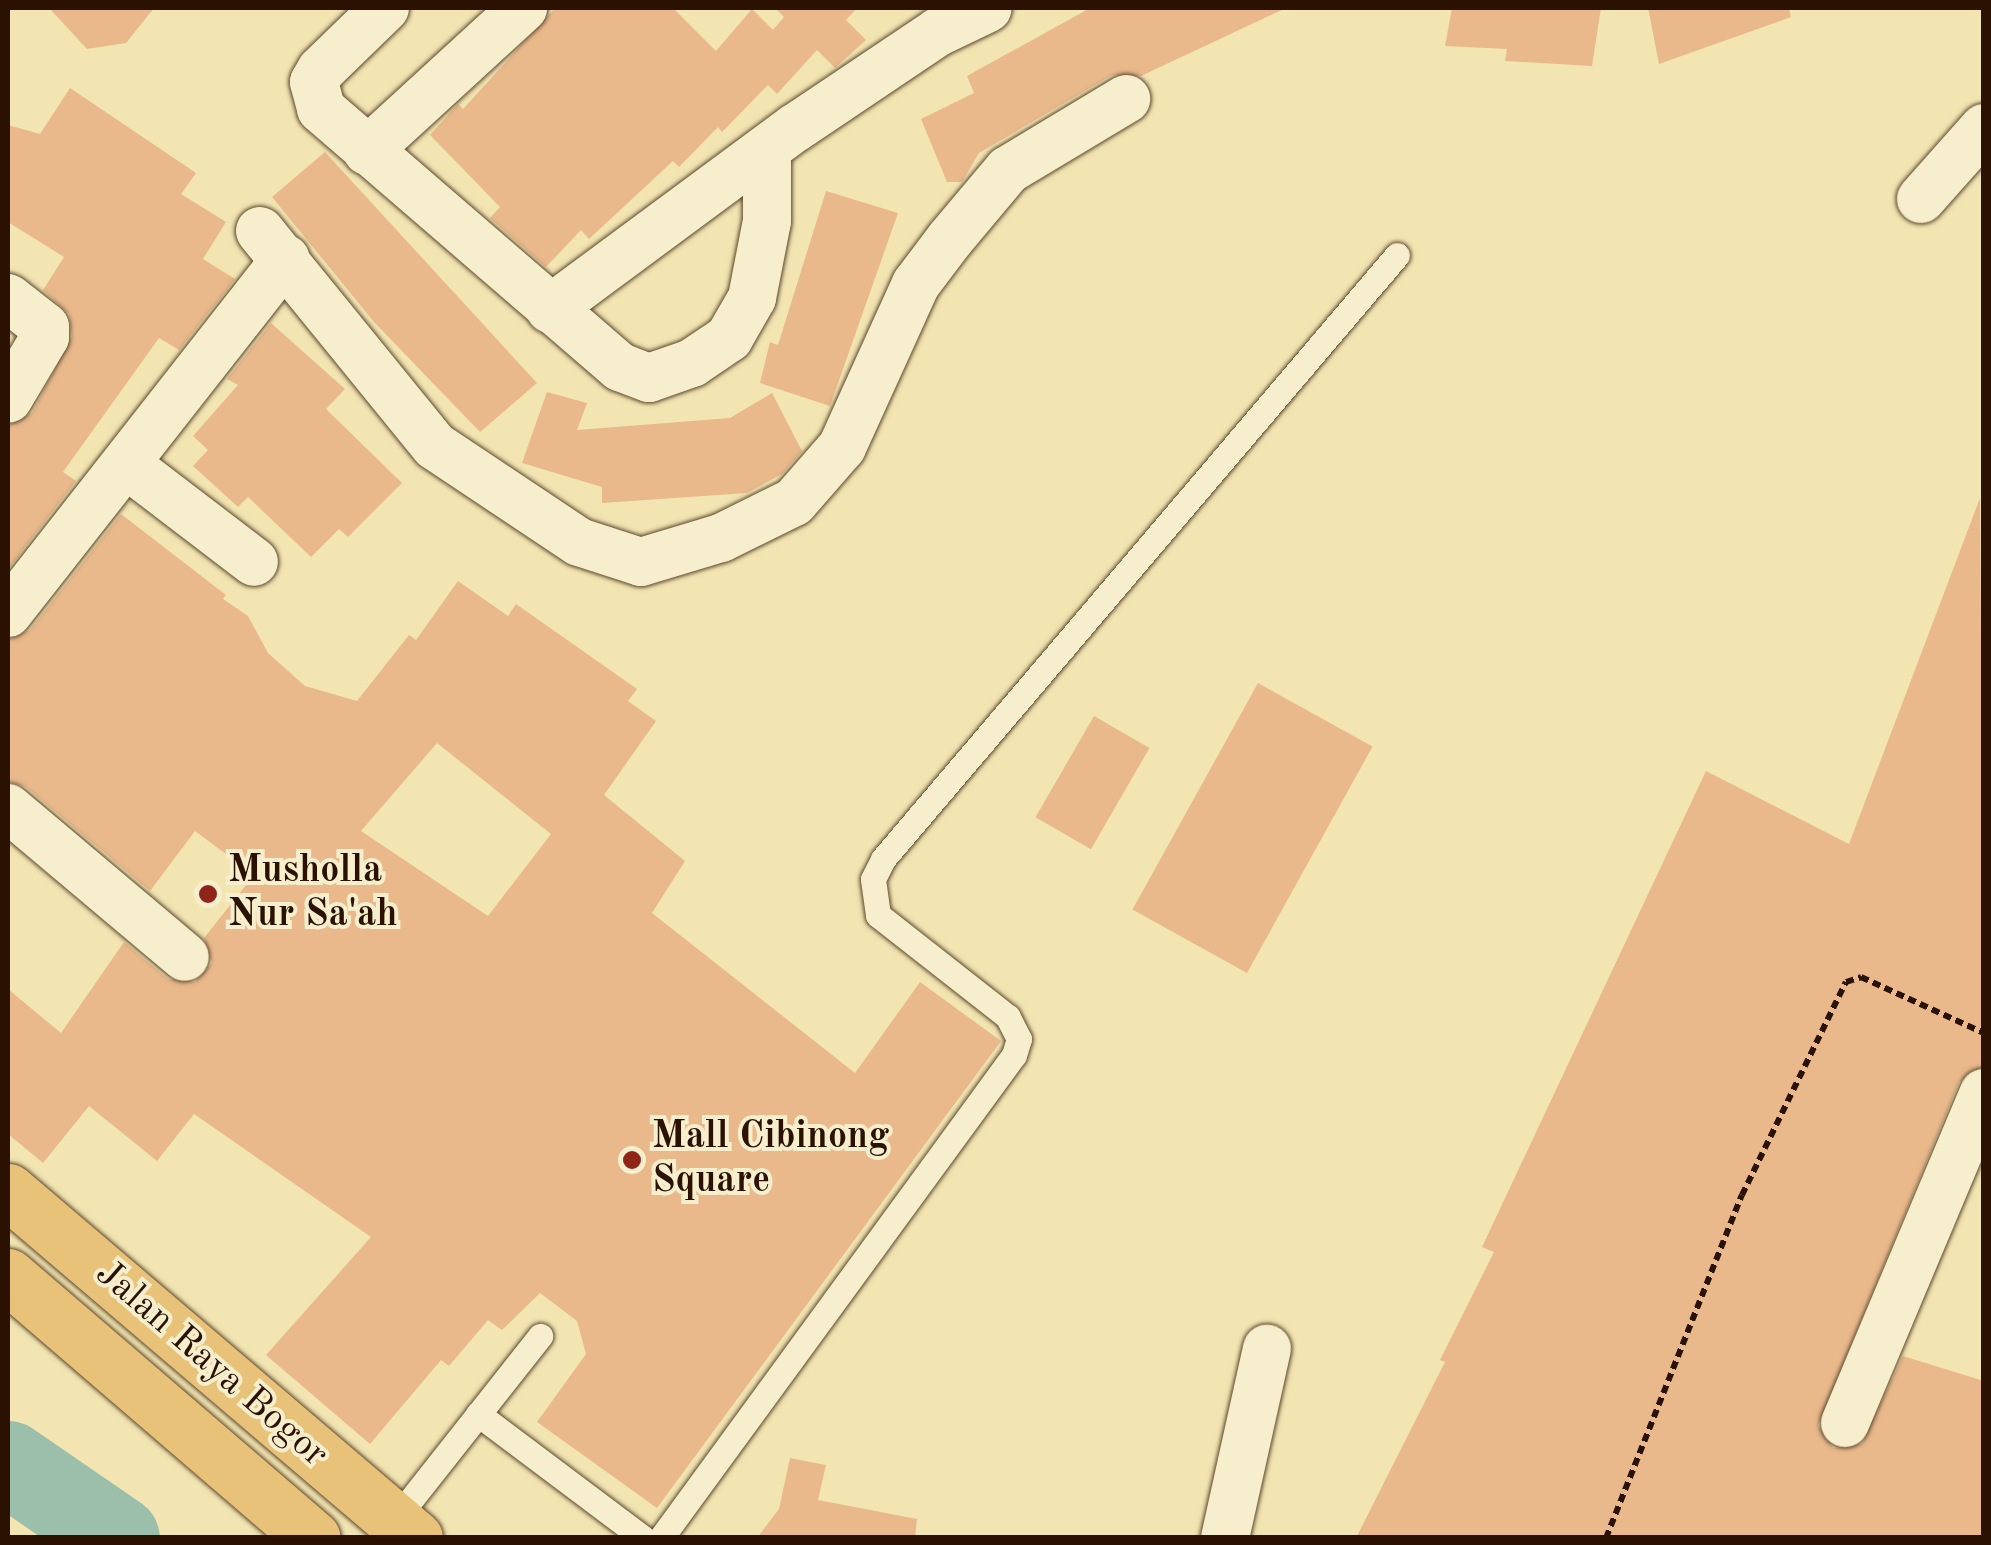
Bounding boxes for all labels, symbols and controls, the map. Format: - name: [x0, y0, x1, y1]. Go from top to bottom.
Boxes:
- place label: Musholla Nur Sa'ah: [228, 849, 398, 938]
- marker: Musholla Nur Sa'ah: [197, 883, 219, 905]
- place label: Mall Cibinong Square: [652, 1115, 889, 1204]
- marker: Mall Cibinong Square: [621, 1149, 643, 1171]
- street label: Jalan Raya Bogor: [85, 1252, 337, 1478]

